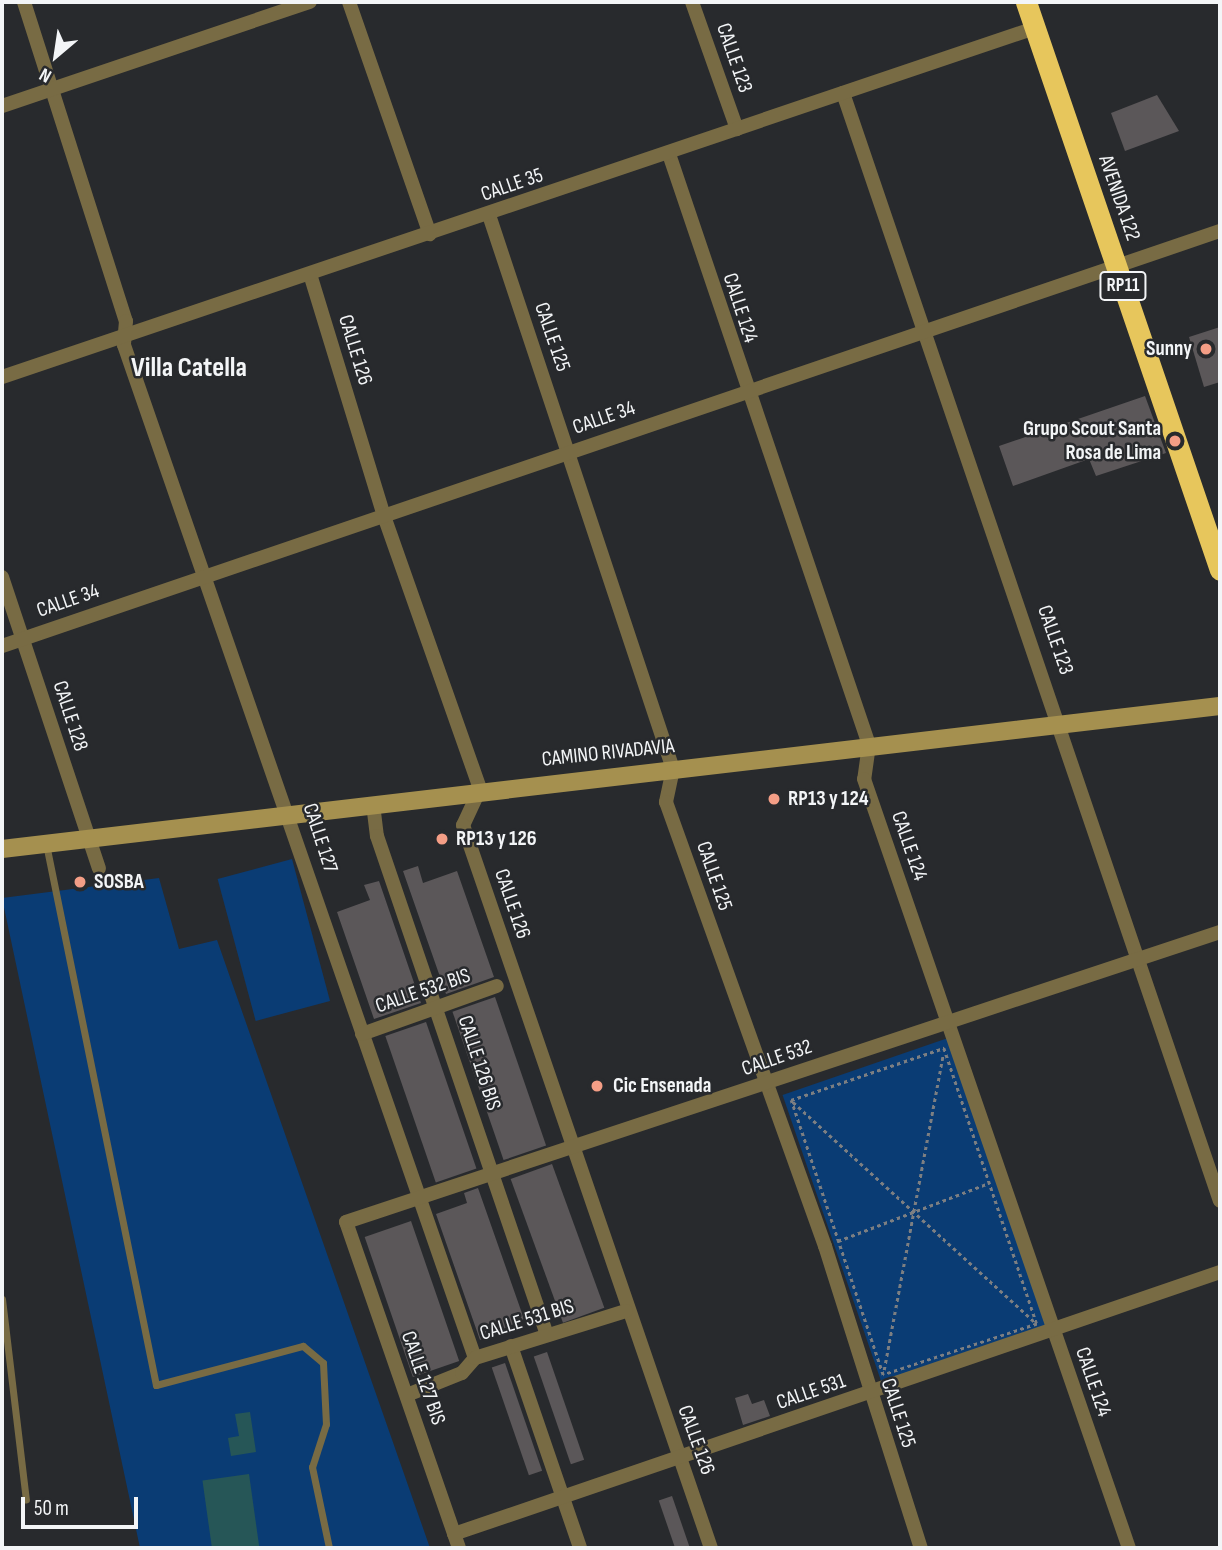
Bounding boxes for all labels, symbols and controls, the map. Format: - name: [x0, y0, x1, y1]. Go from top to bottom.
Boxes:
- street label: CALLE 123: [710, 20, 758, 96]
- north arrow: [21, 21, 91, 91]
- text: N: [36, 62, 56, 87]
- street label: AVENIDA 122: [1093, 152, 1145, 244]
- street label: CALLE 35: [478, 163, 546, 207]
- street label: CALLE 124: [717, 270, 763, 346]
- road number: RP11: [1098, 270, 1148, 302]
- street label: CALLE 125: [528, 299, 576, 375]
- street label: CALLE 126: [332, 312, 378, 388]
- place label: Sunny: [1146, 336, 1192, 362]
- marker: Sunny: [1198, 341, 1214, 357]
- district label: Villa Catella: [131, 351, 247, 385]
- street label: CALLE 34: [569, 396, 639, 440]
- place label: Grupo Scout Santa Rosa de Lima: [1023, 416, 1161, 466]
- marker: Grupo Scout Santa Rosa de Lima: [1167, 433, 1183, 449]
- street label: CALLE 34: [33, 579, 103, 623]
- street label: CALLE 123: [1031, 602, 1079, 678]
- street label: CALLE 128: [47, 678, 93, 754]
- street label: CAMINO RIVADAVIA: [540, 734, 676, 772]
- place label: RP13 y 124: [788, 786, 868, 812]
- marker: RP13 y 124: [766, 791, 782, 807]
- street label: CALLE 127: [297, 800, 343, 876]
- street label: CALLE 124: [885, 808, 933, 884]
- place label: RP13 y 126: [456, 826, 537, 852]
- marker: RP13 y 126: [434, 831, 450, 847]
- street label: CALLE 125: [690, 838, 738, 914]
- street label: CALLE 126: [488, 866, 536, 942]
- place label: SOSBA: [94, 869, 144, 895]
- marker: SOSBA: [72, 874, 88, 890]
- street label: CALLE 532 BIS: [372, 963, 474, 1019]
- street label: CALLE 126 BIS: [452, 1012, 506, 1114]
- street label: CALLE 532: [739, 1034, 815, 1082]
- place label: Cic Ensenada: [613, 1073, 711, 1099]
- marker: Cic Ensenada: [587, 1076, 607, 1096]
- street label: CALLE 531 BIS: [477, 1294, 577, 1346]
- street label: CALLE 127 BIS: [395, 1328, 451, 1428]
- street label: CALLE 124: [1069, 1344, 1117, 1420]
- street label: CALLE 531: [773, 1368, 849, 1416]
- street label: CALLE 125: [875, 1375, 921, 1451]
- street label: CALLE 126: [672, 1402, 720, 1478]
- scale bar: [24, 1484, 142, 1528]
- text: 50 m: [34, 1496, 69, 1521]

